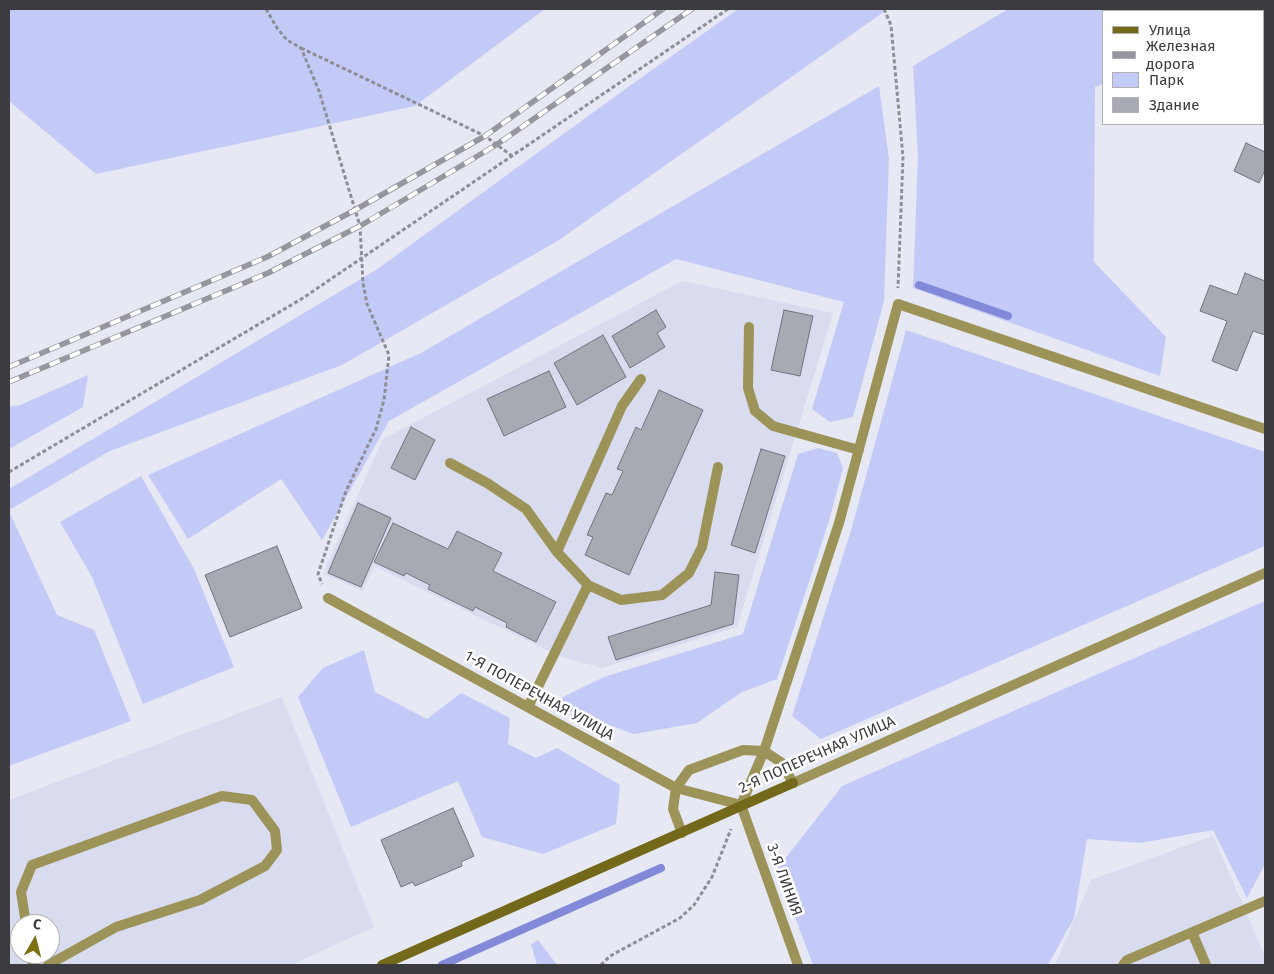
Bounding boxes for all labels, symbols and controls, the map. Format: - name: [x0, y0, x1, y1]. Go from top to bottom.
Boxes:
- legend: [1102, 10, 1264, 125]
- text: Улица: [1149, 21, 1191, 39]
- text: Железная дорога: [1146, 37, 1215, 73]
- text: Парк: [1149, 71, 1184, 89]
- text: Здание: [1149, 96, 1199, 114]
- street label: 1-Я ПОПЕРЕЧНАЯ УЛИЦА: [461, 647, 617, 745]
- street label: 2-Я ПОПЕРЕЧНАЯ УЛИЦА: [736, 712, 898, 798]
- street label: 3-Я ЛИНИЯ: [763, 841, 805, 919]
- north arrow: [10, 914, 60, 964]
- text: С: [32, 916, 42, 934]

